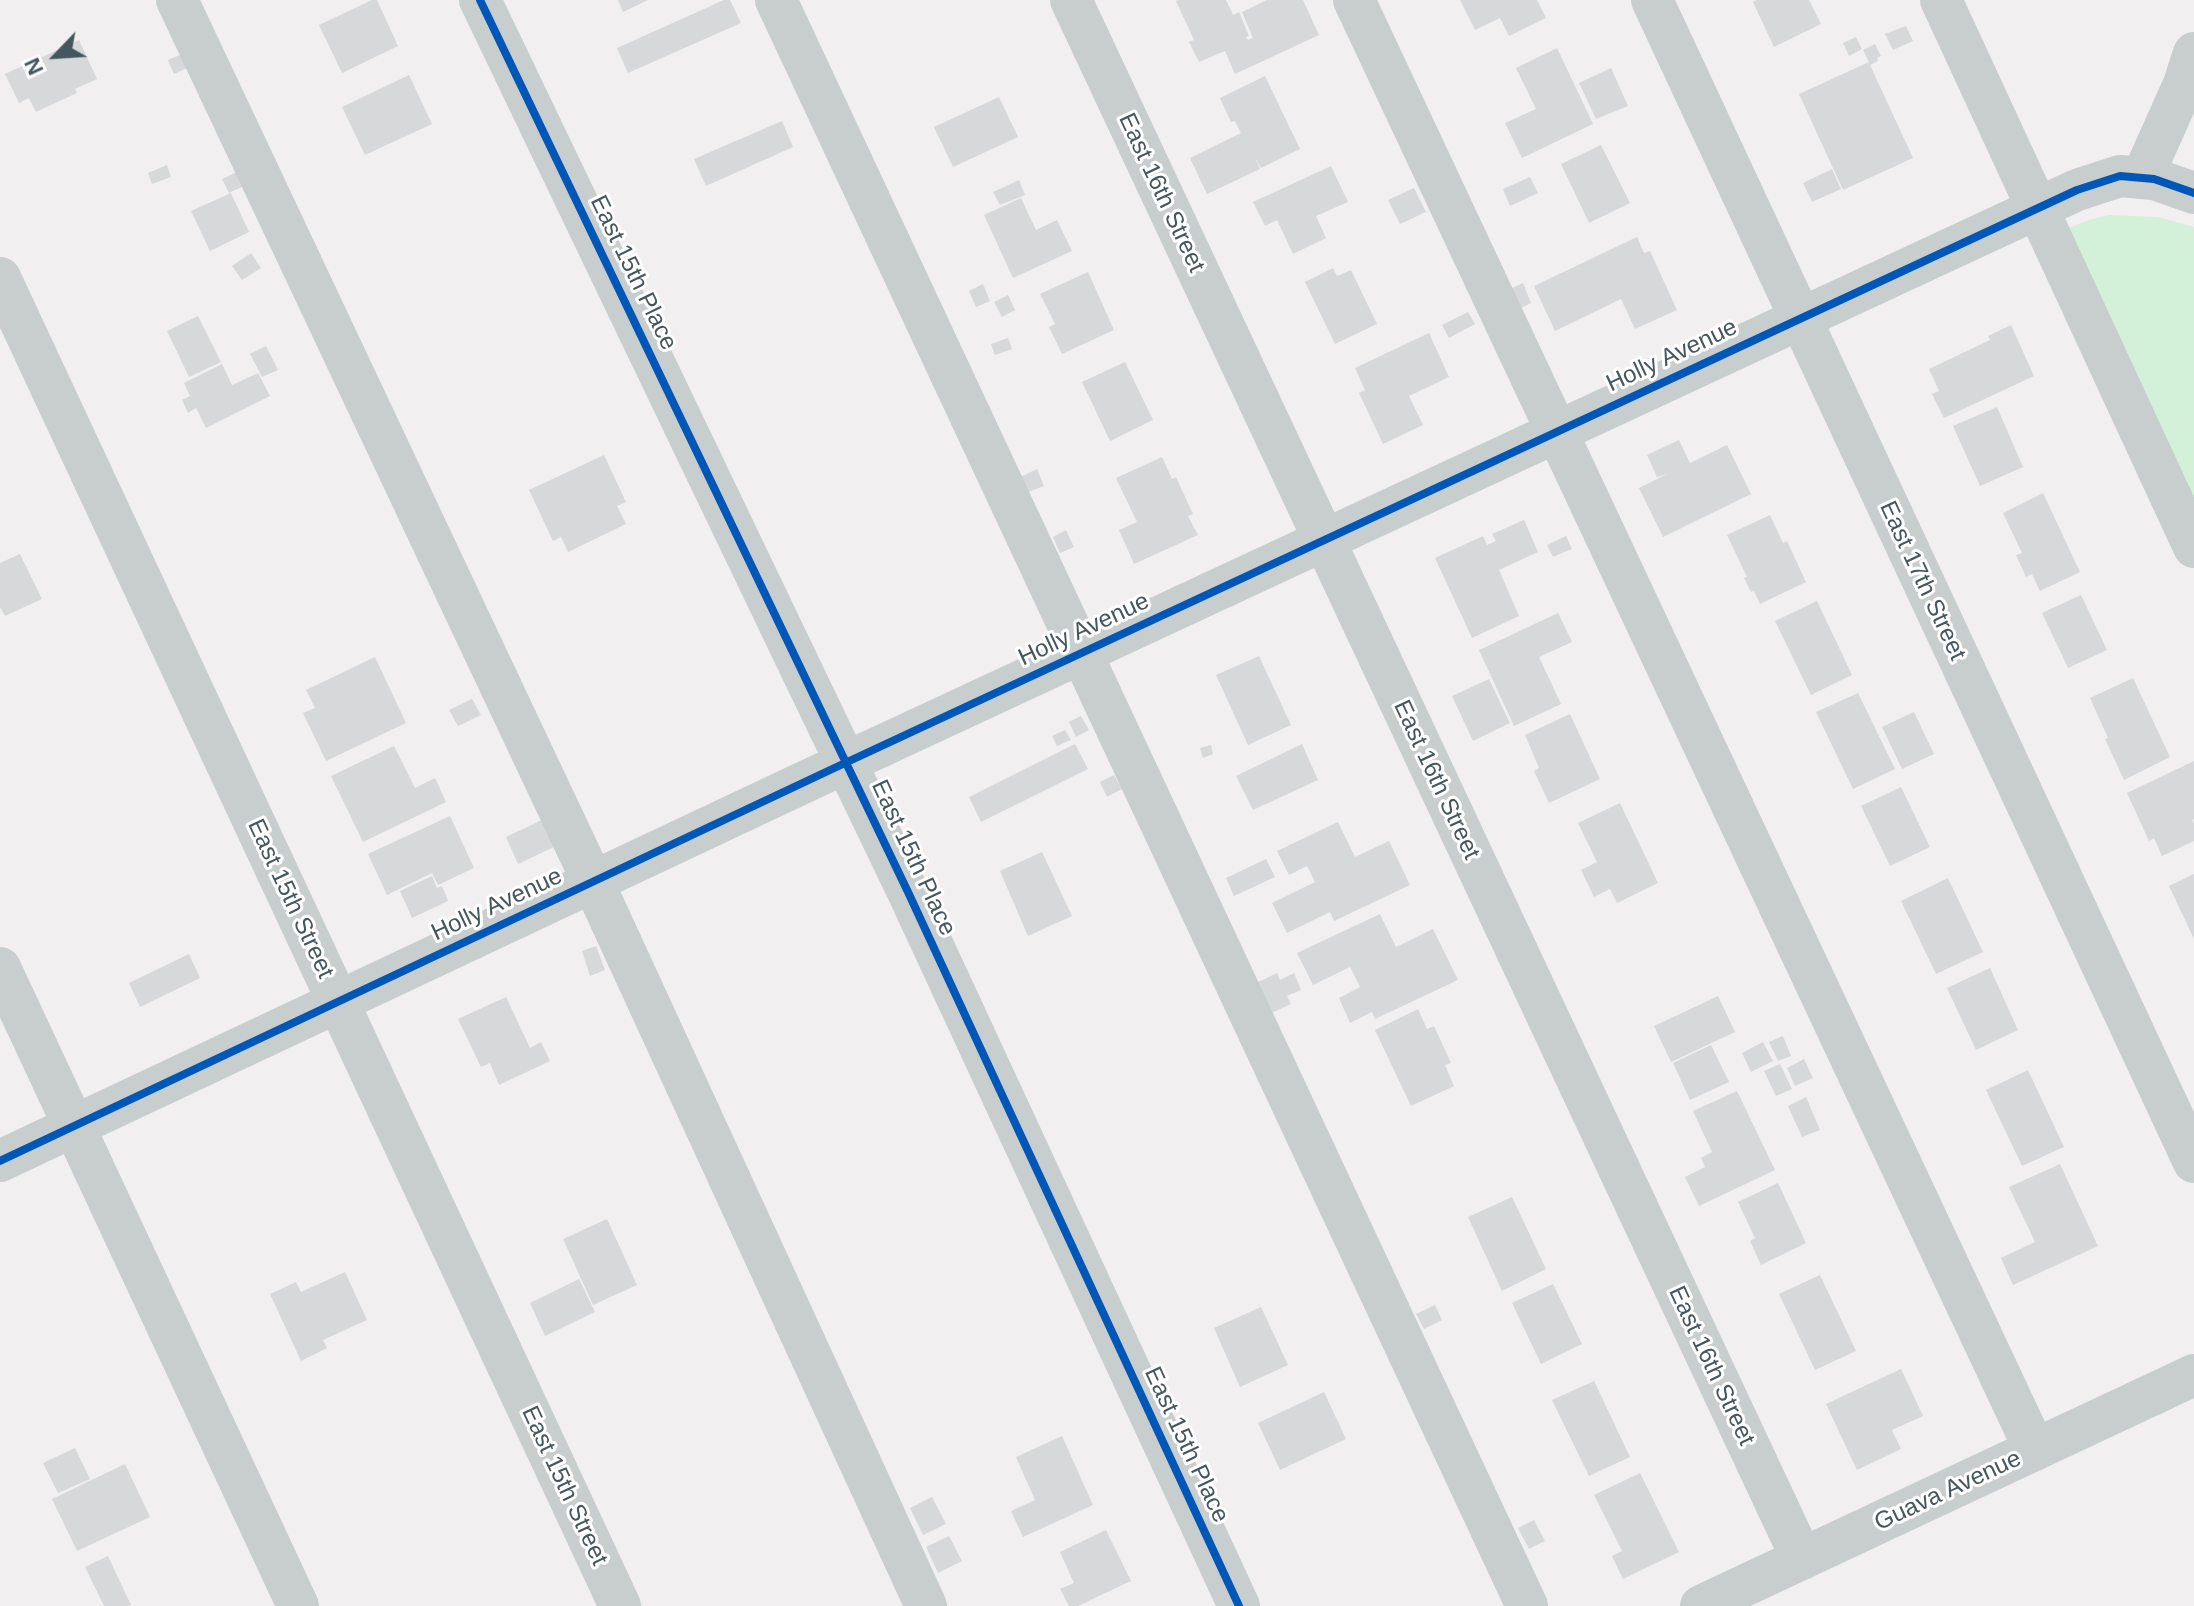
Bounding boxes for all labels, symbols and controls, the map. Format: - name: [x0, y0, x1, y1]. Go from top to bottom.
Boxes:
- north arrow: [16, 16, 96, 96]
- text: N: [19, 54, 48, 79]
- street label: East 16th Street: [1112, 109, 1210, 277]
- street label: East 15th Place: [583, 191, 683, 355]
- street label: Holly Avenue: [1602, 313, 1742, 399]
- street label: East 17th Street: [1873, 497, 1971, 665]
- street label: Holly Avenue: [1014, 587, 1154, 673]
- street label: East 16th Street: [1387, 696, 1485, 864]
- street label: East 15th Place: [864, 776, 962, 940]
- street label: East 15th Street: [241, 815, 339, 983]
- street label: Holly Avenue: [427, 862, 567, 948]
- street label: East 16th Street: [1662, 1282, 1760, 1450]
- street label: East 15th Place: [1137, 1363, 1235, 1527]
- street label: East 15th Street: [515, 1402, 613, 1570]
- street label: Guava Avenue: [1870, 1444, 2026, 1538]

